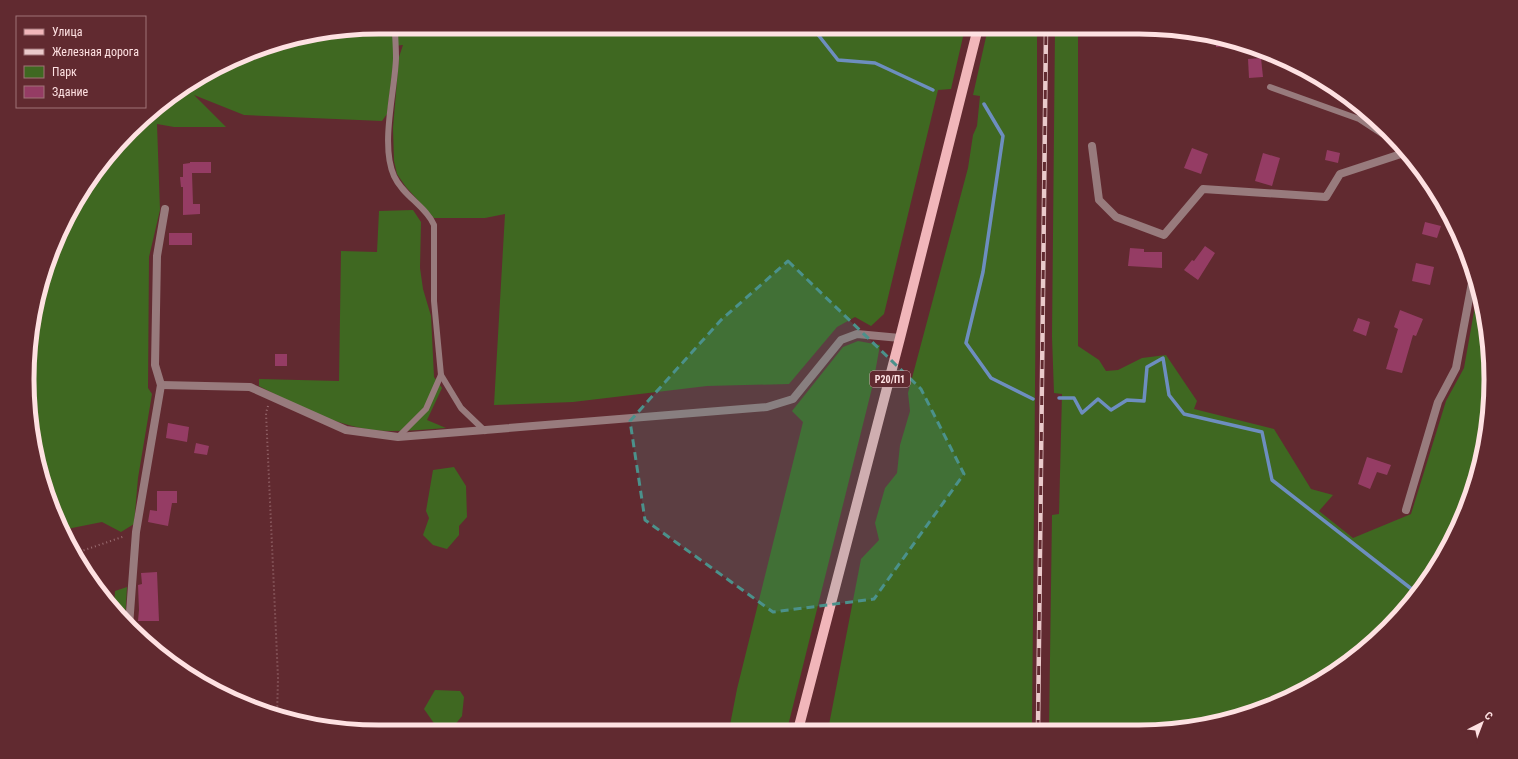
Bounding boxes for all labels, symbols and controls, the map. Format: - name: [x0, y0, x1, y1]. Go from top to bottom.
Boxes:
- legend: [16, 16, 146, 108]
- text: Улица: [52, 25, 83, 39]
- text: Железная дорога: [52, 45, 139, 59]
- text: Парк: [52, 65, 77, 79]
- text: Здание: [52, 85, 89, 99]
- road number: Р20/П1: [870, 371, 910, 387]
- north arrow: [1462, 703, 1502, 743]
- text: С: [1482, 709, 1495, 723]

